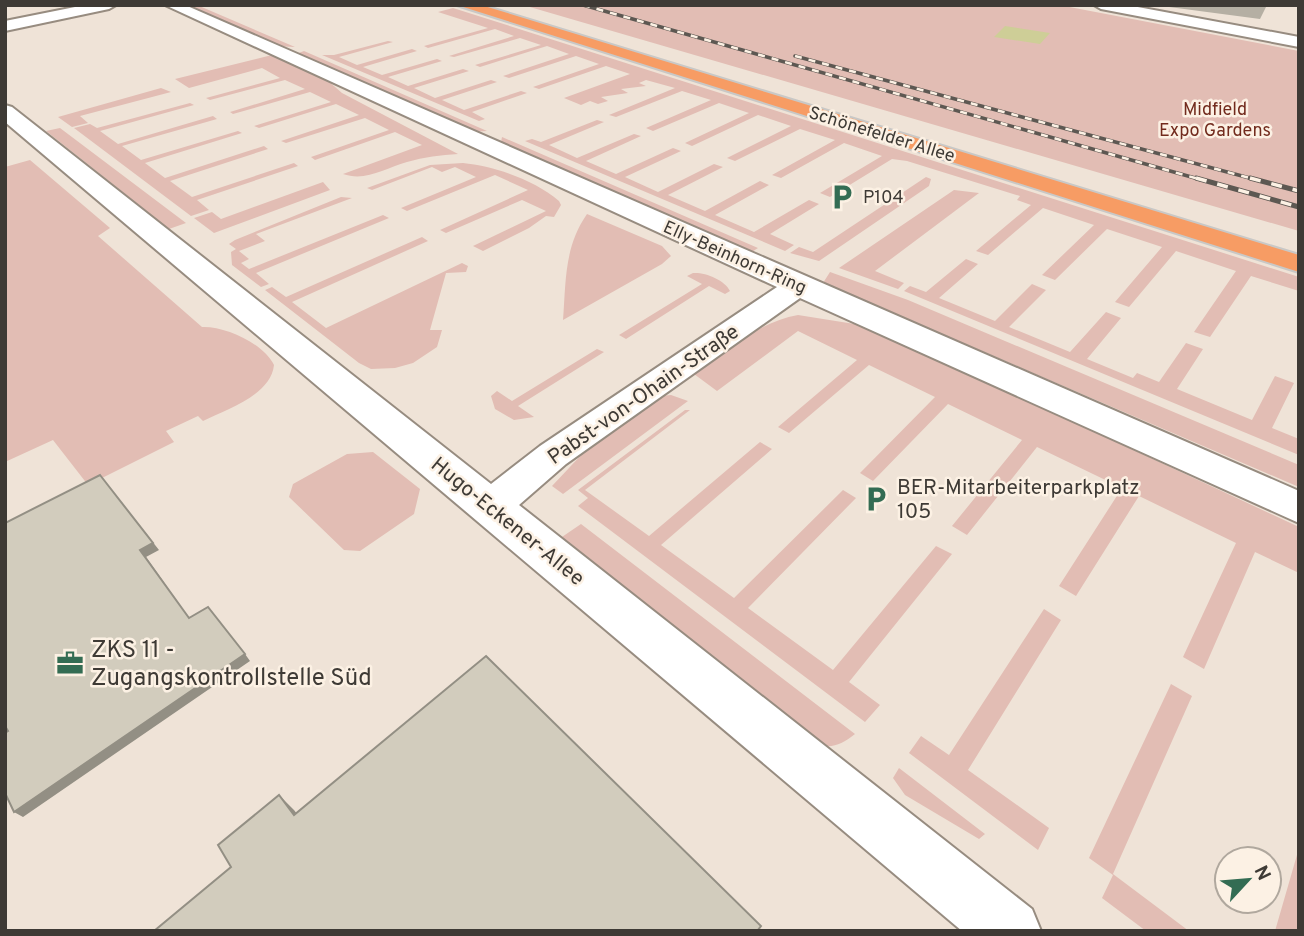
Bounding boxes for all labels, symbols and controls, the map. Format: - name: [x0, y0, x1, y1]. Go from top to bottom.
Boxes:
- park label: Midfield Expo Gardens: [1159, 99, 1271, 143]
- street label: Schönefelder Allee: [806, 102, 957, 169]
- parking icon: P104: [827, 182, 857, 212]
- place label: P104: [863, 187, 904, 210]
- street label: Elly-Beinhorn-Ring: [659, 216, 810, 300]
- street label: Pabst-von-Ohain-Straße: [543, 319, 745, 472]
- street label: Hugo-Eckener-Allee: [425, 452, 589, 593]
- place label: BER-Mitarbeiterparkplatz 105: [897, 475, 1140, 526]
- parking icon: BER-Mitarbeiterparkplatz 105: [861, 484, 891, 514]
- place label: ZKS 11 - Zugangskontrollstelle Süd: [91, 636, 372, 694]
- office icon: ZKS 11 - Zugangskontrollstelle Süd: [55, 648, 85, 678]
- north arrow: [1213, 845, 1283, 915]
- text: N: [1248, 862, 1275, 885]

